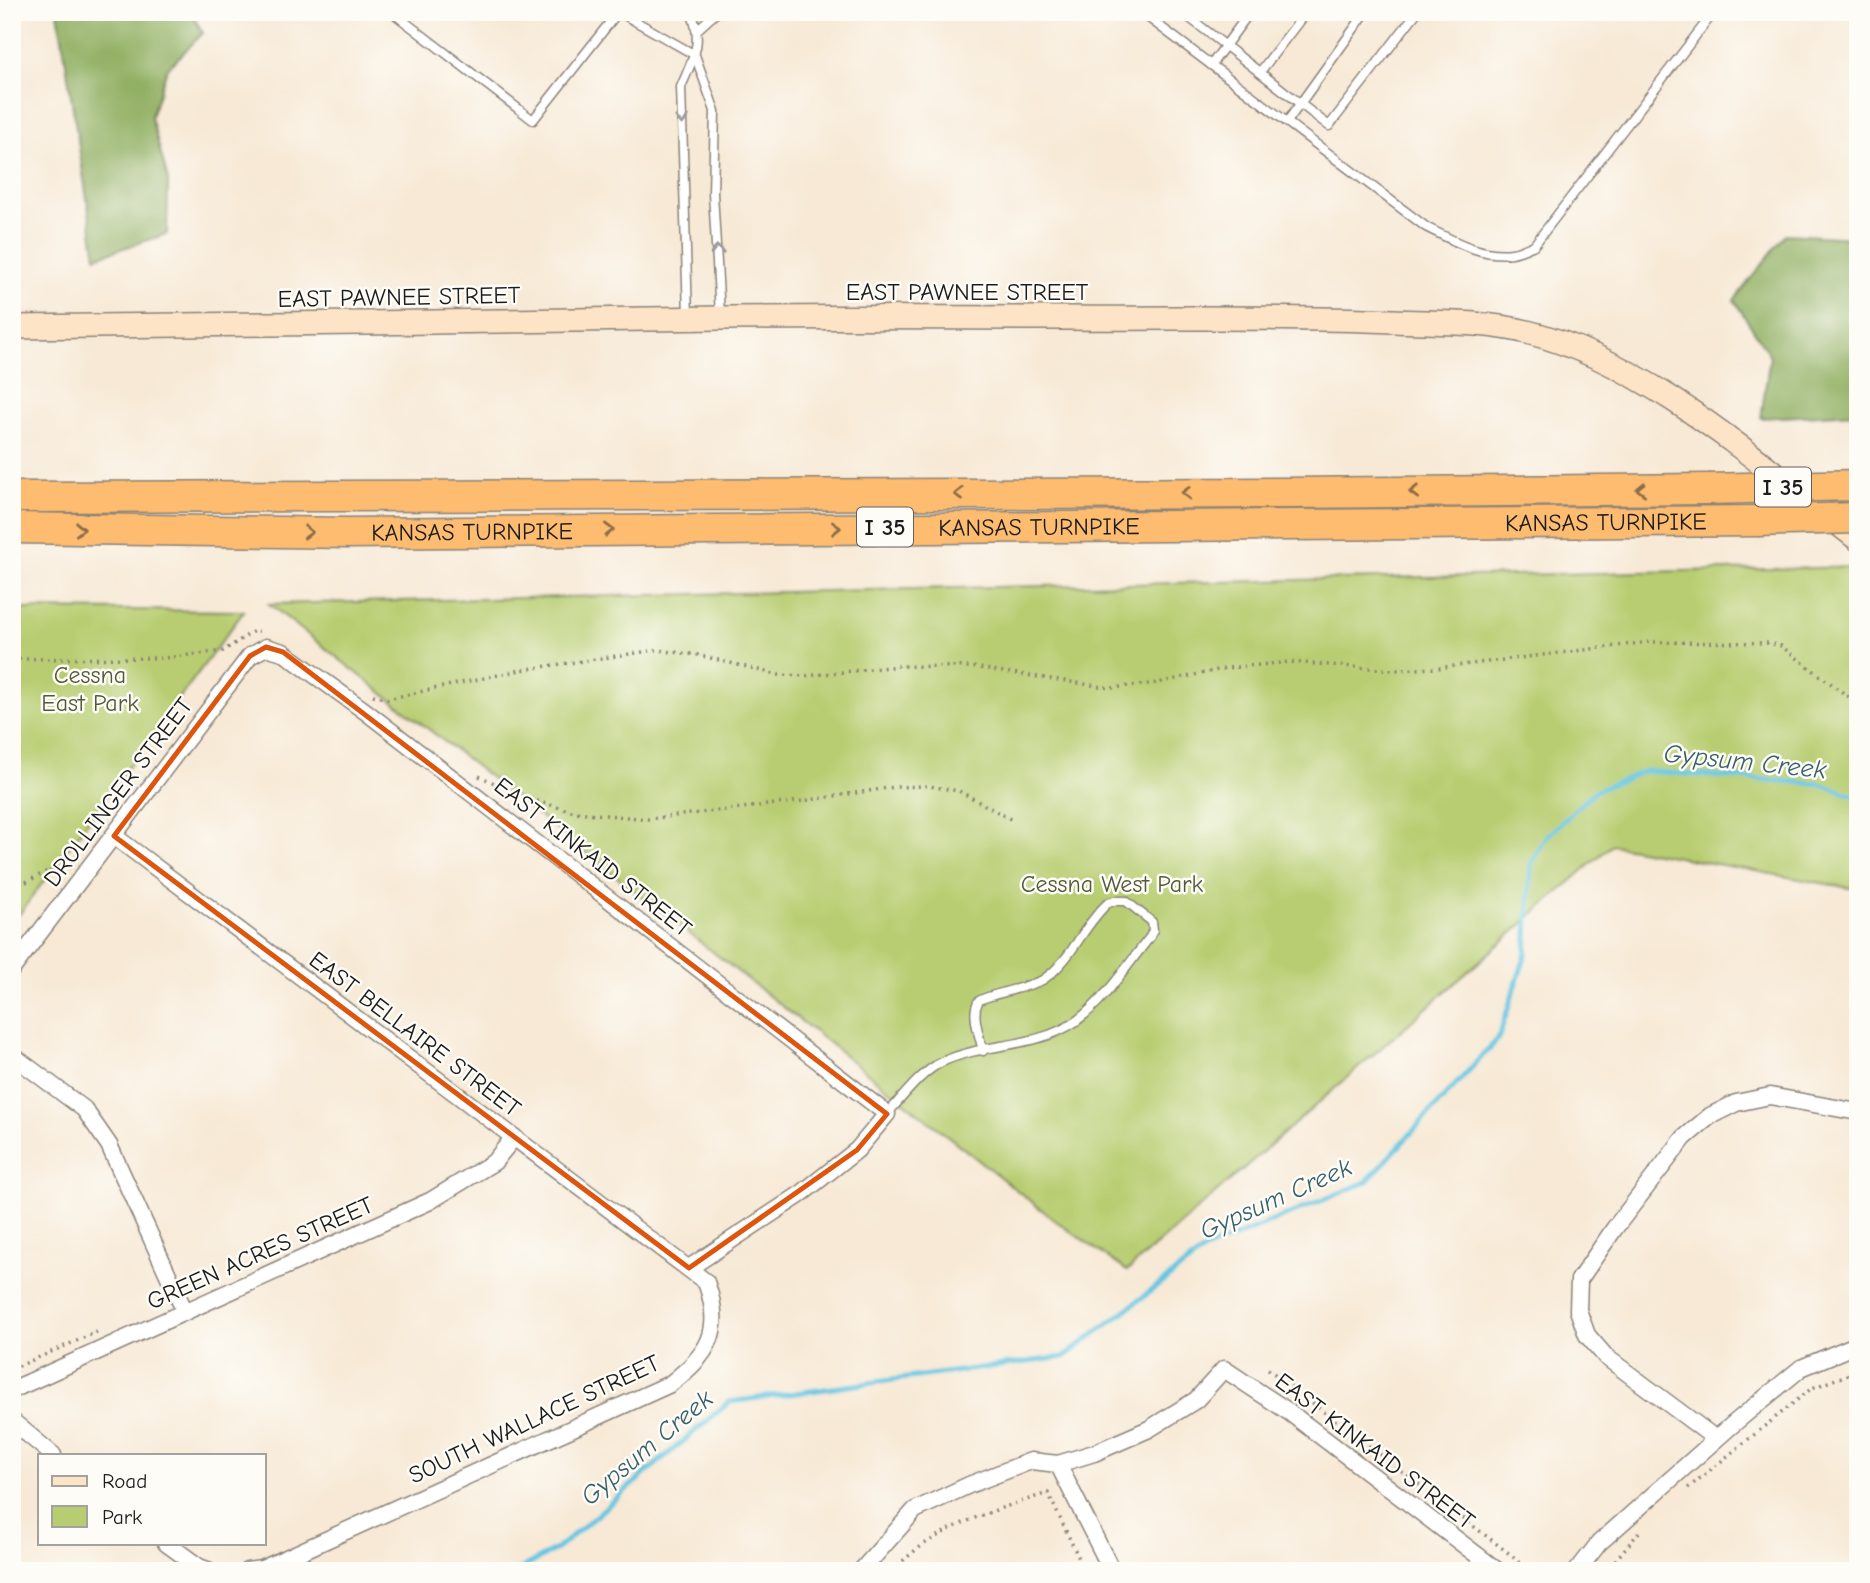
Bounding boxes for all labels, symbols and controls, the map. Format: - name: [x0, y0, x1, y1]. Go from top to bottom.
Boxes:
- one-way arrow: [674, 115, 689, 126]
- one-way arrow: [709, 244, 724, 255]
- street label: EAST PAWNEE STREET: [846, 278, 1089, 306]
- street label: EAST PAWNEE STREET: [277, 281, 521, 313]
- road number: I 35: [1755, 467, 1811, 506]
- one-way arrow: [1635, 481, 1646, 497]
- one-way arrow: [1408, 484, 1418, 500]
- one-way arrow: [1180, 485, 1191, 501]
- one-way arrow: [953, 486, 963, 502]
- street label: KANSAS TURNPIKE: [1505, 507, 1707, 537]
- road number: I 35: [857, 508, 913, 547]
- street label: KANSAS TURNPIKE: [938, 512, 1140, 542]
- street label: KANSAS TURNPIKE: [371, 517, 573, 547]
- one-way arrow: [832, 520, 842, 536]
- one-way arrow: [75, 521, 86, 536]
- one-way arrow: [604, 522, 615, 538]
- one-way arrow: [303, 524, 314, 540]
- park label: Cessna East Park: [41, 661, 139, 717]
- street label: DROLLINGER STREET: [38, 692, 199, 892]
- water label: Gypsum Creek: [1662, 739, 1828, 785]
- street label: EAST KINKAID STREET: [489, 771, 697, 943]
- park label: Cessna West Park: [1021, 870, 1204, 898]
- street label: EAST BELLAIRE STREET: [304, 945, 527, 1123]
- water label: Gypsum Creek: [1195, 1152, 1357, 1246]
- street label: GREEN ACRES STREET: [143, 1190, 378, 1316]
- street label: SOUTH WALLACE STREET: [404, 1348, 664, 1489]
- street label: EAST KINKAID STREET: [1270, 1367, 1481, 1535]
- water label: Gypsum Creek: [575, 1384, 719, 1512]
- legend: [38, 1454, 266, 1544]
- text: Road: [102, 1469, 147, 1493]
- text: Park: [102, 1505, 142, 1529]

